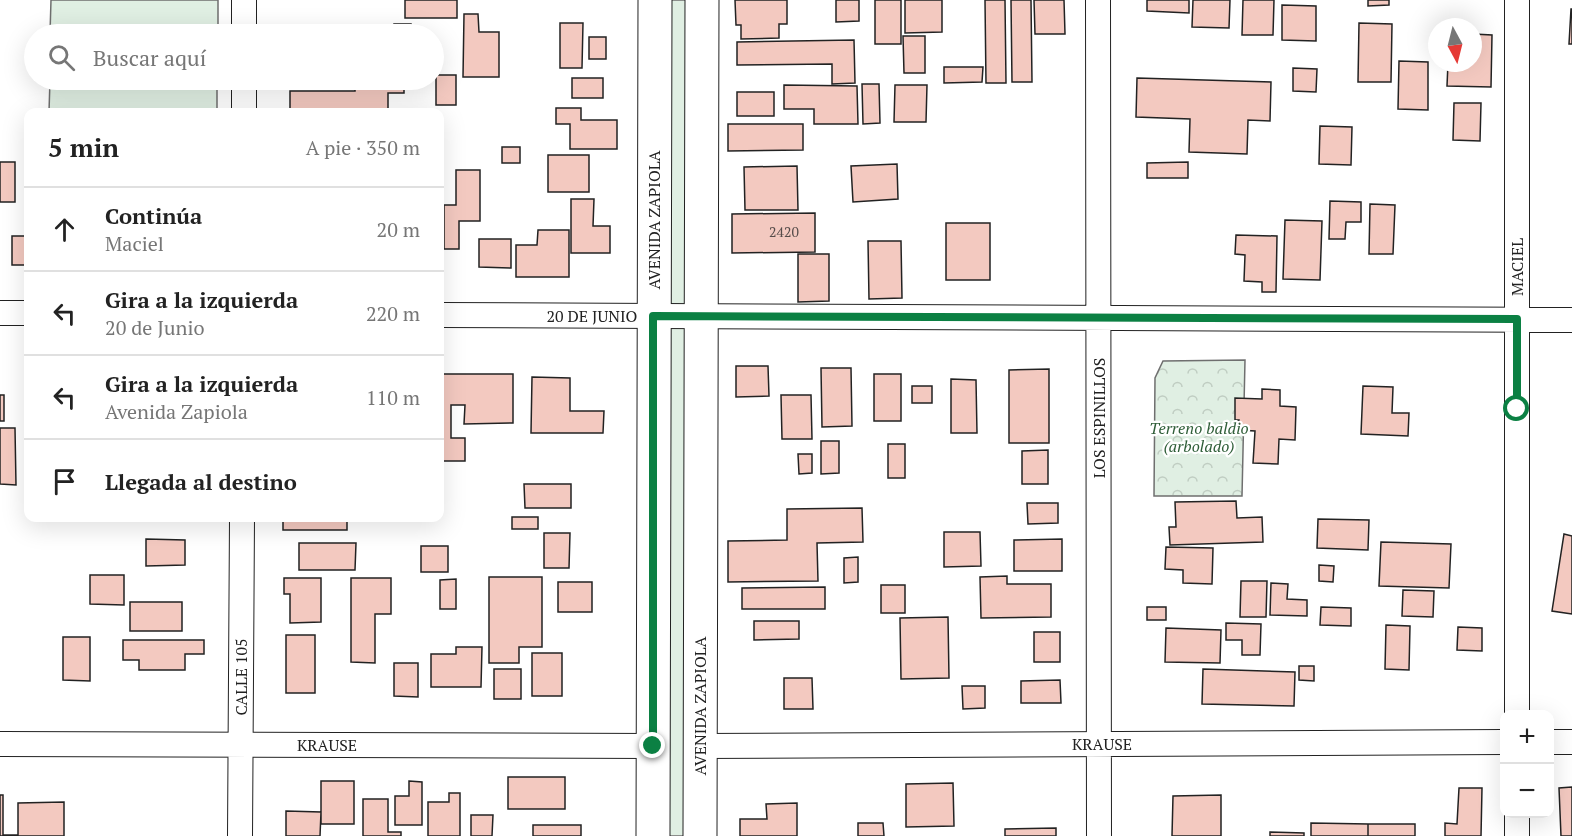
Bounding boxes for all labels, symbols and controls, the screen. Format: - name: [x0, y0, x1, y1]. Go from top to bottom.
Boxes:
- north arrow: [1428, 18, 1482, 72]
- search box: [24, 24, 444, 90]
- icon: search: [45, 41, 78, 74]
- text: Buscar aquí: [93, 43, 206, 72]
- text: 5 min: [48, 130, 119, 164]
- text: A pie · 350 m: [306, 134, 420, 161]
- street label: AVENIDA ZAPIOLA: [643, 150, 665, 289]
- text: Continúa: [105, 201, 202, 230]
- icon: ahead: [48, 213, 81, 246]
- text: 20 m: [377, 216, 420, 243]
- house number: 2420: [769, 222, 799, 241]
- text: Maciel: [105, 230, 164, 257]
- street label: MACIEL: [1506, 238, 1528, 296]
- text: Gira a la izquierda: [105, 285, 298, 314]
- icon: left: [48, 297, 81, 330]
- text: 220 m: [366, 300, 420, 327]
- street label: 20 DE JUNIO: [547, 305, 637, 327]
- text: 20 de Junio: [105, 314, 204, 341]
- street label: LOS ESPINILLOS: [1088, 358, 1110, 478]
- text: Gira a la izquierda: [105, 369, 298, 398]
- icon: left: [48, 381, 81, 414]
- text: 110 m: [366, 384, 420, 411]
- route start: [1503, 395, 1529, 421]
- text: Avenida Zapiola: [105, 398, 248, 425]
- park label: Terreno baldio (arbolado): [1149, 417, 1249, 457]
- icon: arrive: [48, 465, 81, 498]
- text: Llegada al destino: [105, 467, 297, 496]
- street label: AVENIDA ZAPIOLA: [689, 636, 711, 775]
- street label: CALLE 105: [230, 638, 252, 716]
- map controls: [1500, 710, 1554, 818]
- button: +: [1500, 710, 1554, 764]
- route end: [639, 732, 665, 758]
- street label: KRAUSE: [1072, 733, 1132, 755]
- street label: KRAUSE: [297, 734, 357, 756]
- button: −: [1500, 764, 1554, 818]

